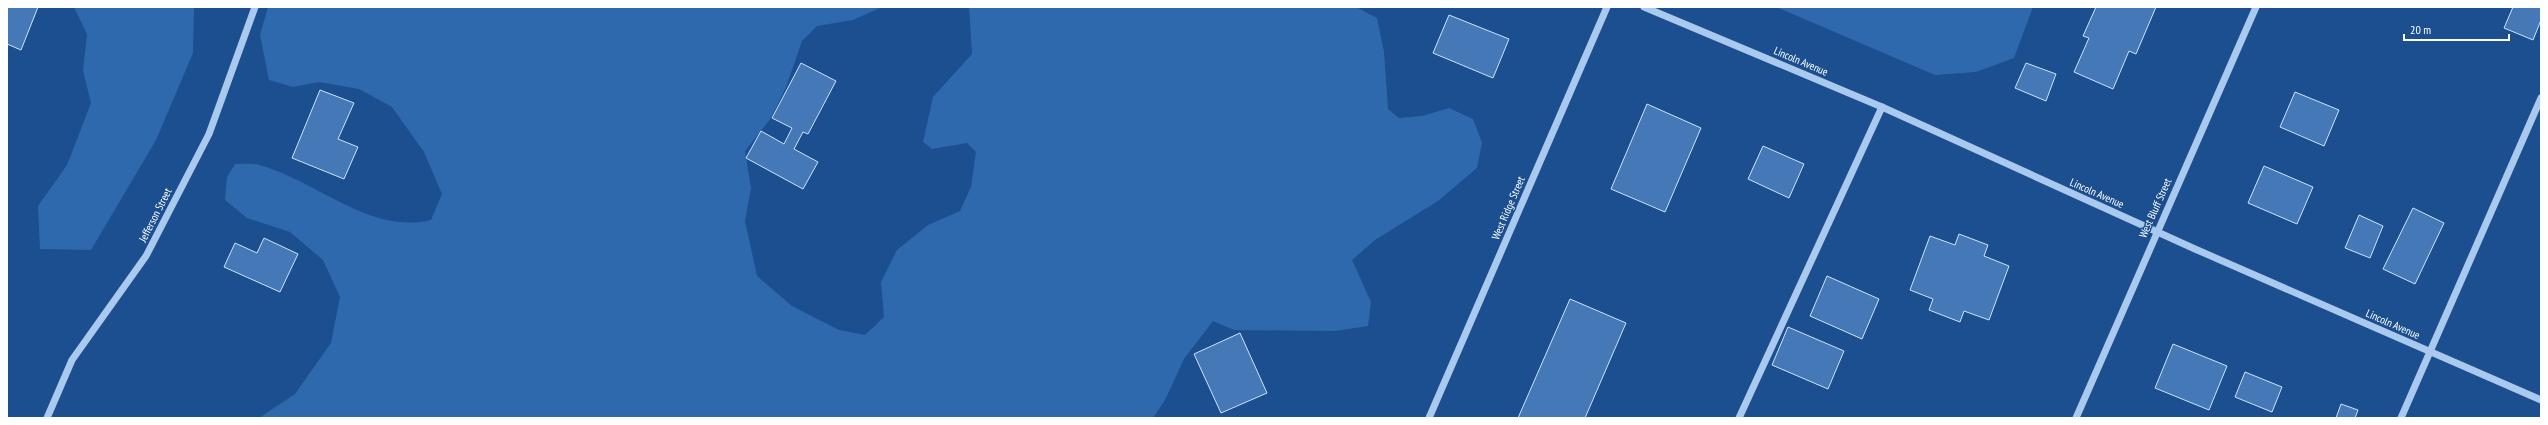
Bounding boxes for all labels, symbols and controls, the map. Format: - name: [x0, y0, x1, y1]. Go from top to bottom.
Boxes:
- scale bar: [2404, 16, 2509, 42]
- text: 20 m: [2410, 22, 2431, 37]
- street label: Lincoln Avenue: [1772, 43, 1831, 79]
- street label: West Ridge Street: [1488, 174, 1528, 242]
- street label: Lincoln Avenue: [2068, 175, 2127, 211]
- street label: West Bluff Street: [2136, 176, 2174, 240]
- street label: Jefferson Street: [135, 186, 175, 245]
- street label: Lincoln Avenue: [2364, 306, 2423, 342]

